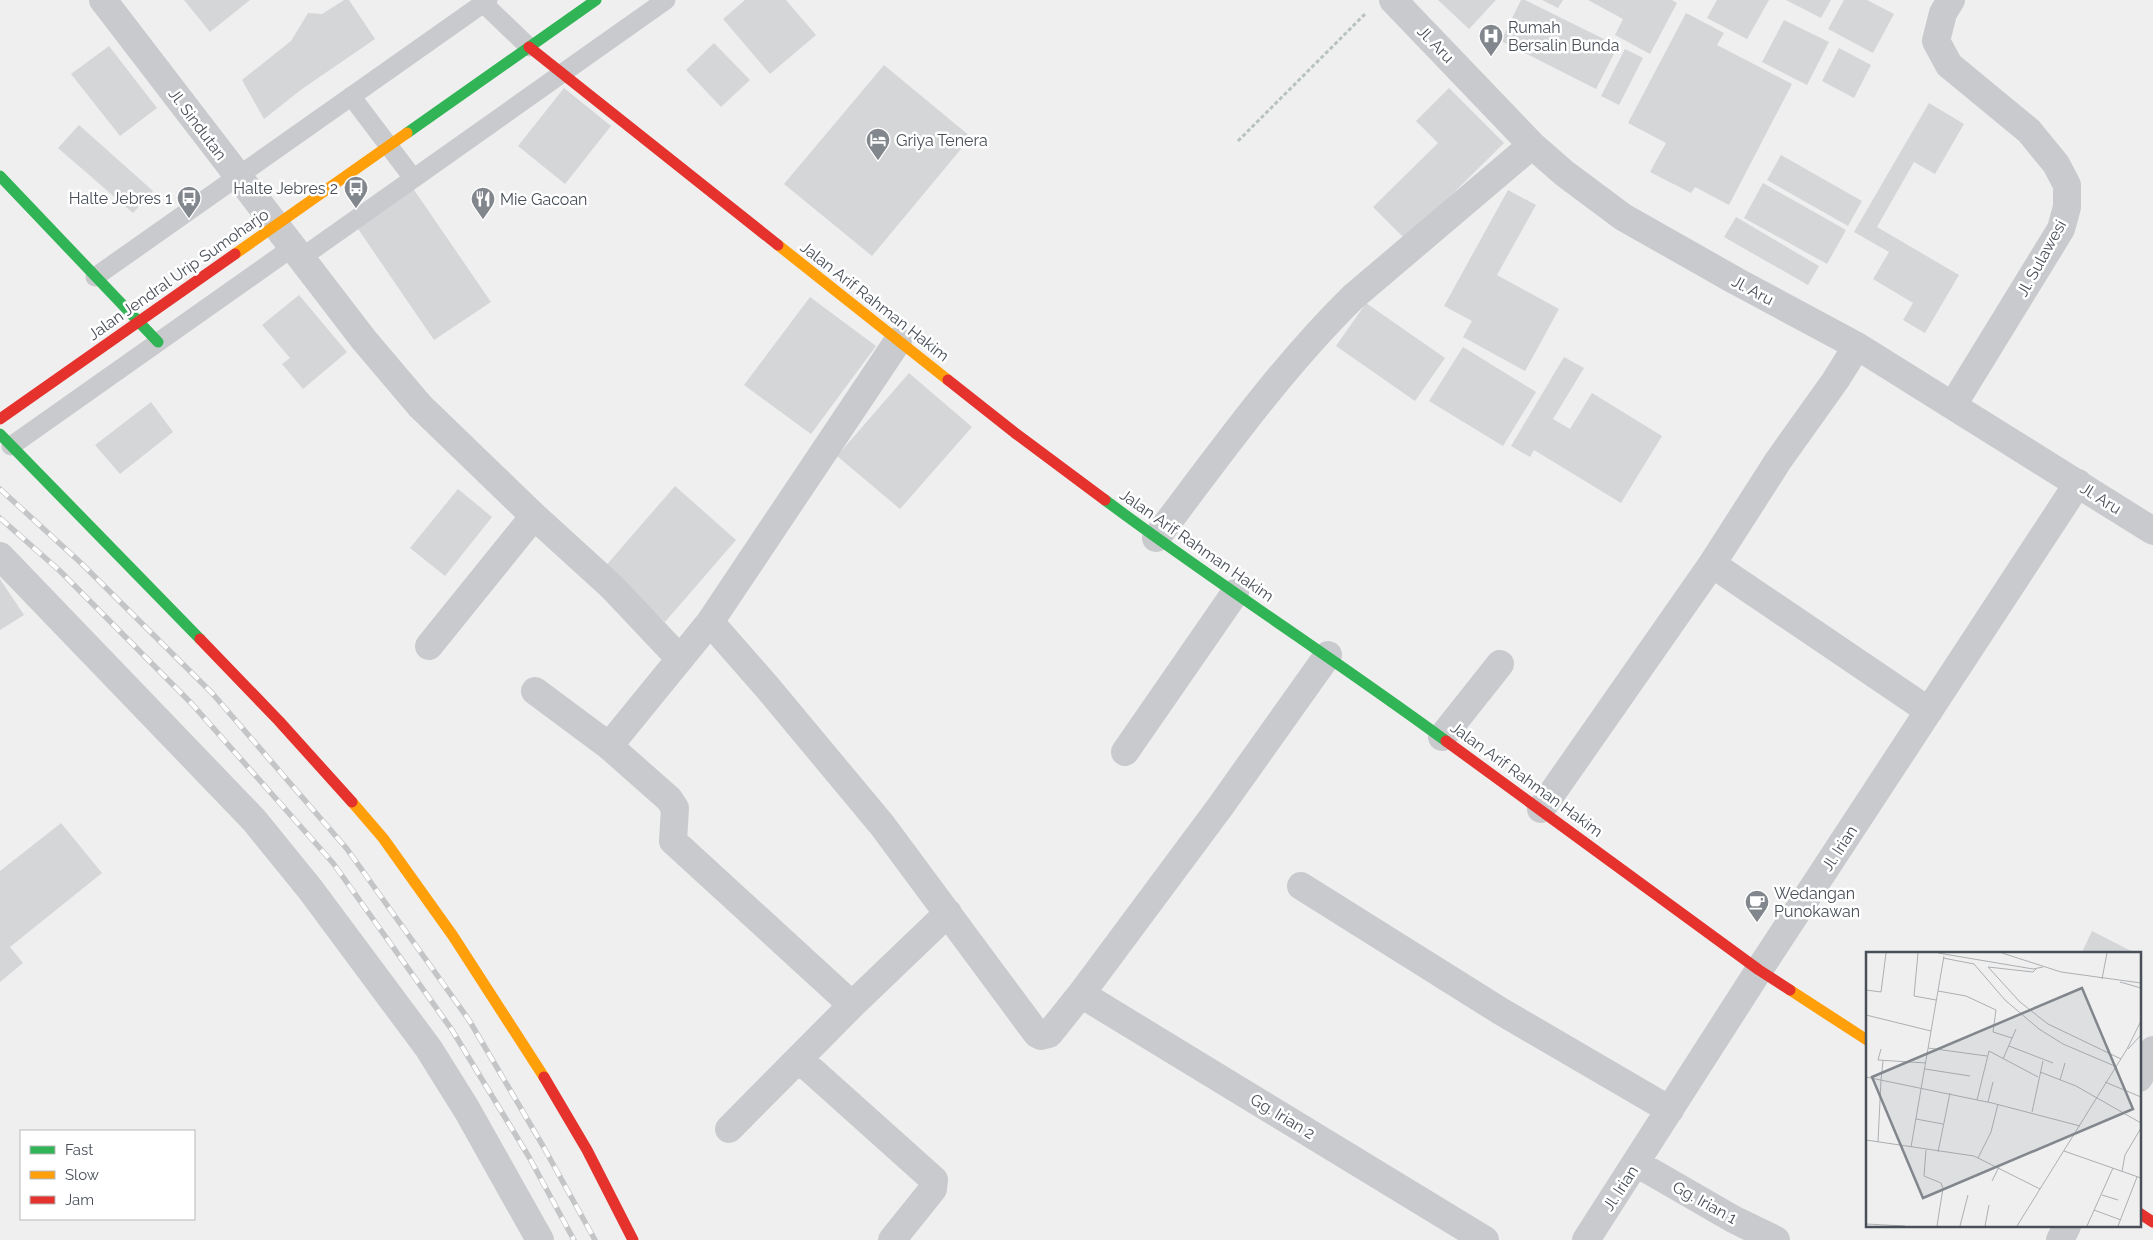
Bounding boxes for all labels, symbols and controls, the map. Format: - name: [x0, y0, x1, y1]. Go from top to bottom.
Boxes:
- place label: Rumah Bersalin Bunda: [1508, 18, 1620, 55]
- street label: Jl. Aru: [1413, 22, 1458, 67]
- hospital icon: Rumah Bersalin Bunda: [1478, 23, 1504, 57]
- street label: Jl. Sindutan: [165, 85, 231, 164]
- hotel icon: Griya Tenera: [865, 127, 891, 161]
- place label: Griya Tenera: [896, 131, 988, 150]
- bus stop icon: Halte Jebres 2: [343, 175, 369, 209]
- place label: Halte Jebres 2: [233, 179, 338, 198]
- bus stop icon: Halte Jebres 1: [176, 185, 202, 219]
- restaurant icon: Mie Gacoan: [470, 186, 496, 220]
- place label: Halte Jebres 1: [69, 189, 172, 208]
- place label: Mie Gacoan: [500, 190, 587, 209]
- street label: Jalan Jendral Urip Sumoharjo: [84, 205, 272, 344]
- street label: Jl. Sulawesi: [2013, 217, 2070, 300]
- street label: Jalan Arif Rahman Hakim: [797, 237, 953, 365]
- street label: Jl. Aru: [1729, 272, 1777, 309]
- street label: Jl. Aru: [2077, 479, 2125, 518]
- street label: Jalan Arif Rahman Hakim: [1116, 485, 1277, 606]
- street label: Jalan Arif Rahman Hakim: [1447, 718, 1607, 841]
- street label: Jl. Irian: [1818, 822, 1861, 875]
- place label: Wedangan Punokawan: [1774, 884, 1860, 921]
- cafe icon: Wedangan Punokawan: [1744, 889, 1770, 923]
- inset map: [1866, 952, 2140, 1228]
- street label: Gg. Irian 2: [1247, 1090, 1318, 1143]
- legend: [20, 1130, 195, 1220]
- text: Fast: [65, 1141, 93, 1159]
- street label: Jl. Irian: [1599, 1162, 1642, 1215]
- text: Slow: [65, 1166, 99, 1184]
- street label: Gg. Irian 1: [1669, 1177, 1740, 1228]
- text: Jam: [65, 1191, 94, 1209]

